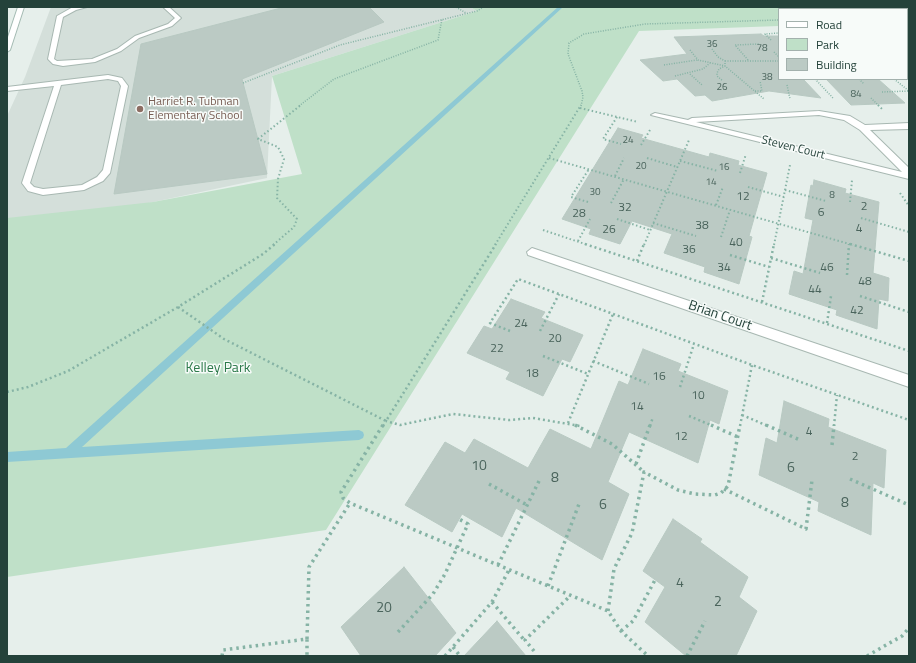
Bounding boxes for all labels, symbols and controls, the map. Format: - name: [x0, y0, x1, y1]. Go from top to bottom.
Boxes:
- legend: [778, 8, 908, 80]
- text: Road: [816, 15, 842, 34]
- text: Park: [816, 35, 839, 54]
- house number: 36: [706, 39, 718, 51]
- house number: 78: [756, 43, 768, 55]
- text: Building: [816, 55, 857, 74]
- house number: 38: [761, 72, 773, 84]
- house number: 26: [716, 82, 728, 94]
- house number: 84: [850, 89, 862, 101]
- place label: Harriet R. Tubman Elementary School: [148, 95, 242, 123]
- marker: Harriet R. Tubman Elementary School: [135, 104, 145, 114]
- street label: Steven Court: [760, 133, 826, 163]
- house number: 24: [622, 135, 634, 147]
- house number: 20: [635, 161, 647, 173]
- house number: 16: [718, 162, 730, 174]
- house number: 14: [705, 177, 717, 189]
- house number: 30: [589, 187, 601, 199]
- house number: 12: [736, 190, 750, 204]
- house number: 8: [829, 190, 835, 202]
- house number: 2: [861, 200, 867, 214]
- house number: 32: [618, 201, 632, 215]
- house number: 6: [818, 206, 824, 220]
- house number: 28: [572, 207, 586, 221]
- house number: 38: [695, 219, 709, 233]
- house number: 4: [856, 222, 862, 236]
- house number: 26: [602, 223, 616, 237]
- house number: 40: [729, 236, 743, 250]
- house number: 36: [682, 243, 696, 257]
- house number: 34: [717, 261, 731, 275]
- house number: 46: [820, 261, 834, 275]
- house number: 48: [858, 275, 872, 289]
- house number: 44: [808, 283, 822, 297]
- street label: Brian Court: [686, 297, 754, 335]
- house number: 42: [850, 304, 864, 318]
- house number: 24: [514, 317, 528, 331]
- house number: 20: [548, 332, 562, 346]
- house number: 22: [490, 342, 504, 356]
- park label: Kelley Park: [186, 361, 250, 377]
- house number: 18: [525, 367, 539, 381]
- house number: 16: [652, 370, 666, 384]
- house number: 10: [691, 389, 705, 403]
- house number: 14: [630, 400, 644, 414]
- house number: 4: [806, 425, 812, 439]
- house number: 12: [674, 430, 688, 444]
- house number: 2: [852, 450, 858, 464]
- house number: 10: [471, 459, 487, 475]
- house number: 6: [787, 461, 795, 477]
- house number: 8: [551, 471, 559, 487]
- house number: 8: [841, 496, 849, 512]
- house number: 6: [599, 498, 607, 514]
- house number: 4: [676, 576, 684, 592]
- house number: 2: [714, 595, 722, 611]
- house number: 20: [376, 601, 392, 617]

